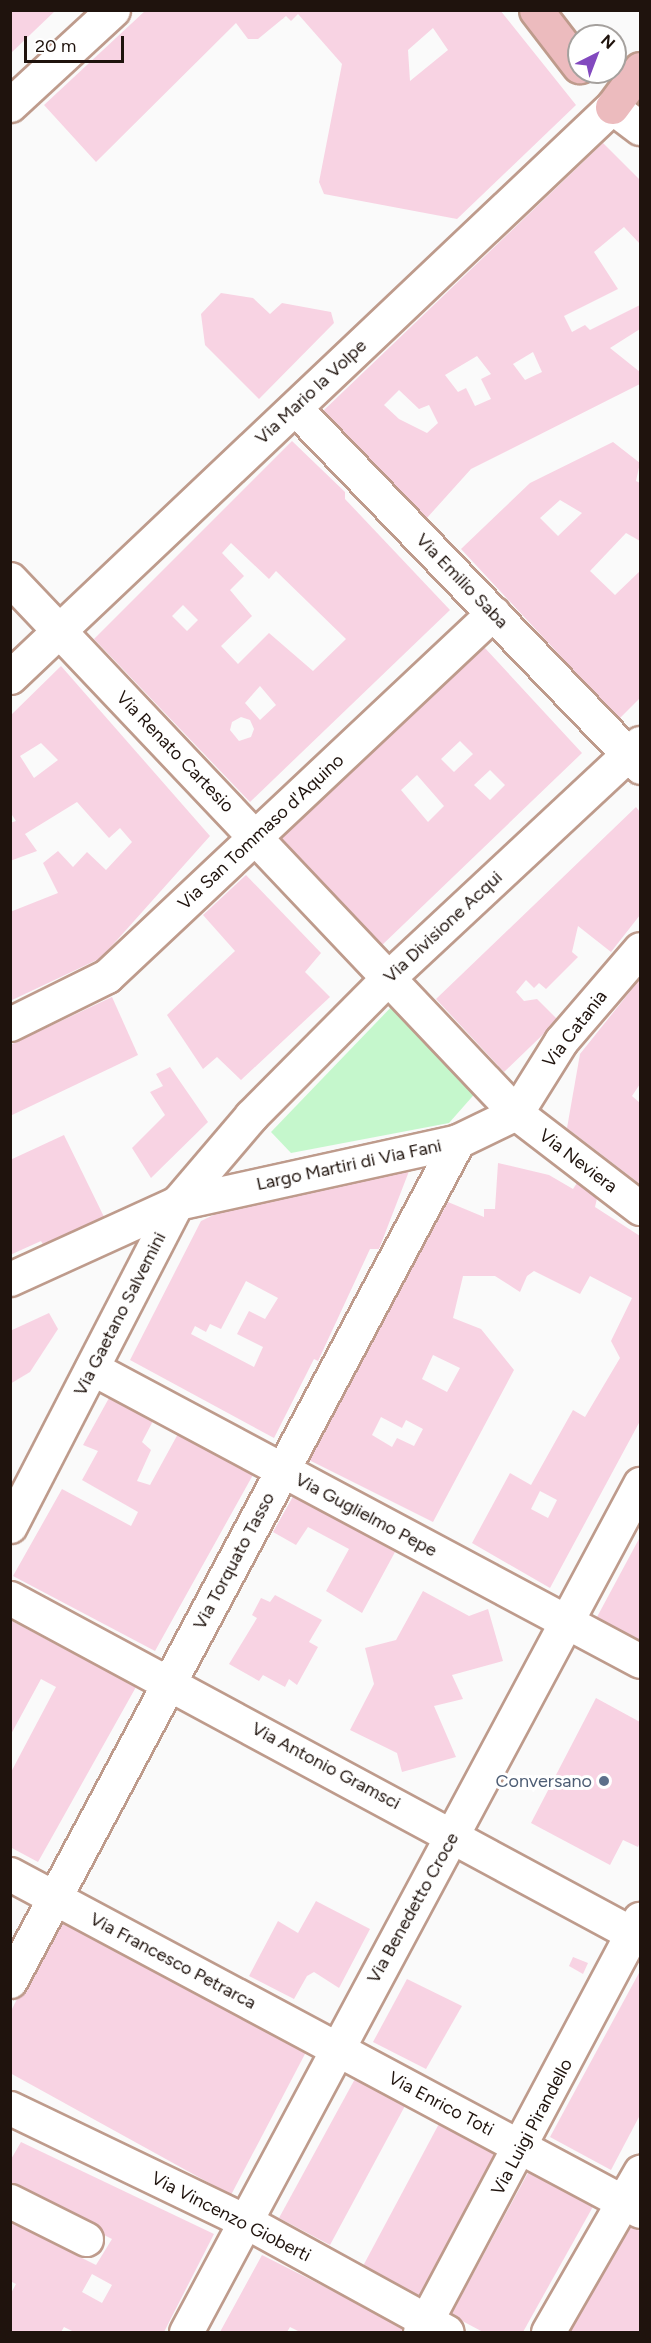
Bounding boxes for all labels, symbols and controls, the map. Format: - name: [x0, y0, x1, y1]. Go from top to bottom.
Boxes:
- scale bar: [27, 24, 128, 62]
- north arrow: [567, 24, 627, 84]
- text: N: [597, 31, 619, 53]
- text: 20 m: [35, 35, 76, 57]
- street label: Via Mario la Volpe: [251, 335, 371, 449]
- street label: Via Emilio Saba: [411, 529, 513, 633]
- street label: Via Renato Cartesio: [112, 687, 238, 817]
- street label: Via San Tommaso d'Aquino: [174, 750, 348, 914]
- street label: Via Divisione Acqui: [379, 867, 507, 987]
- street label: Via Catania: [538, 986, 612, 1072]
- street label: Via Neviera: [535, 1125, 621, 1197]
- street label: Largo Martiri di Via Fani: [254, 1135, 444, 1195]
- street label: Via Gaetano Salvemini: [69, 1229, 171, 1399]
- street label: Via Guglielmo Pepe: [292, 1469, 440, 1561]
- street label: Via Torquato Tasso: [189, 1489, 279, 1633]
- street label: Via Antonio Gramsci: [248, 1718, 404, 1814]
- place label: Conversano: [496, 1770, 592, 1792]
- marker: Conversano: [597, 1774, 611, 1788]
- street label: Via Benedetto Croce: [363, 1829, 463, 1987]
- street label: Via Francesco Petrarca: [86, 1908, 260, 2014]
- street label: Via Luigi Pirandello: [487, 2055, 577, 2199]
- street label: Via Enrico Toti: [385, 2067, 497, 2141]
- street label: Via Vincenzo Gioberti: [148, 2167, 314, 2267]

